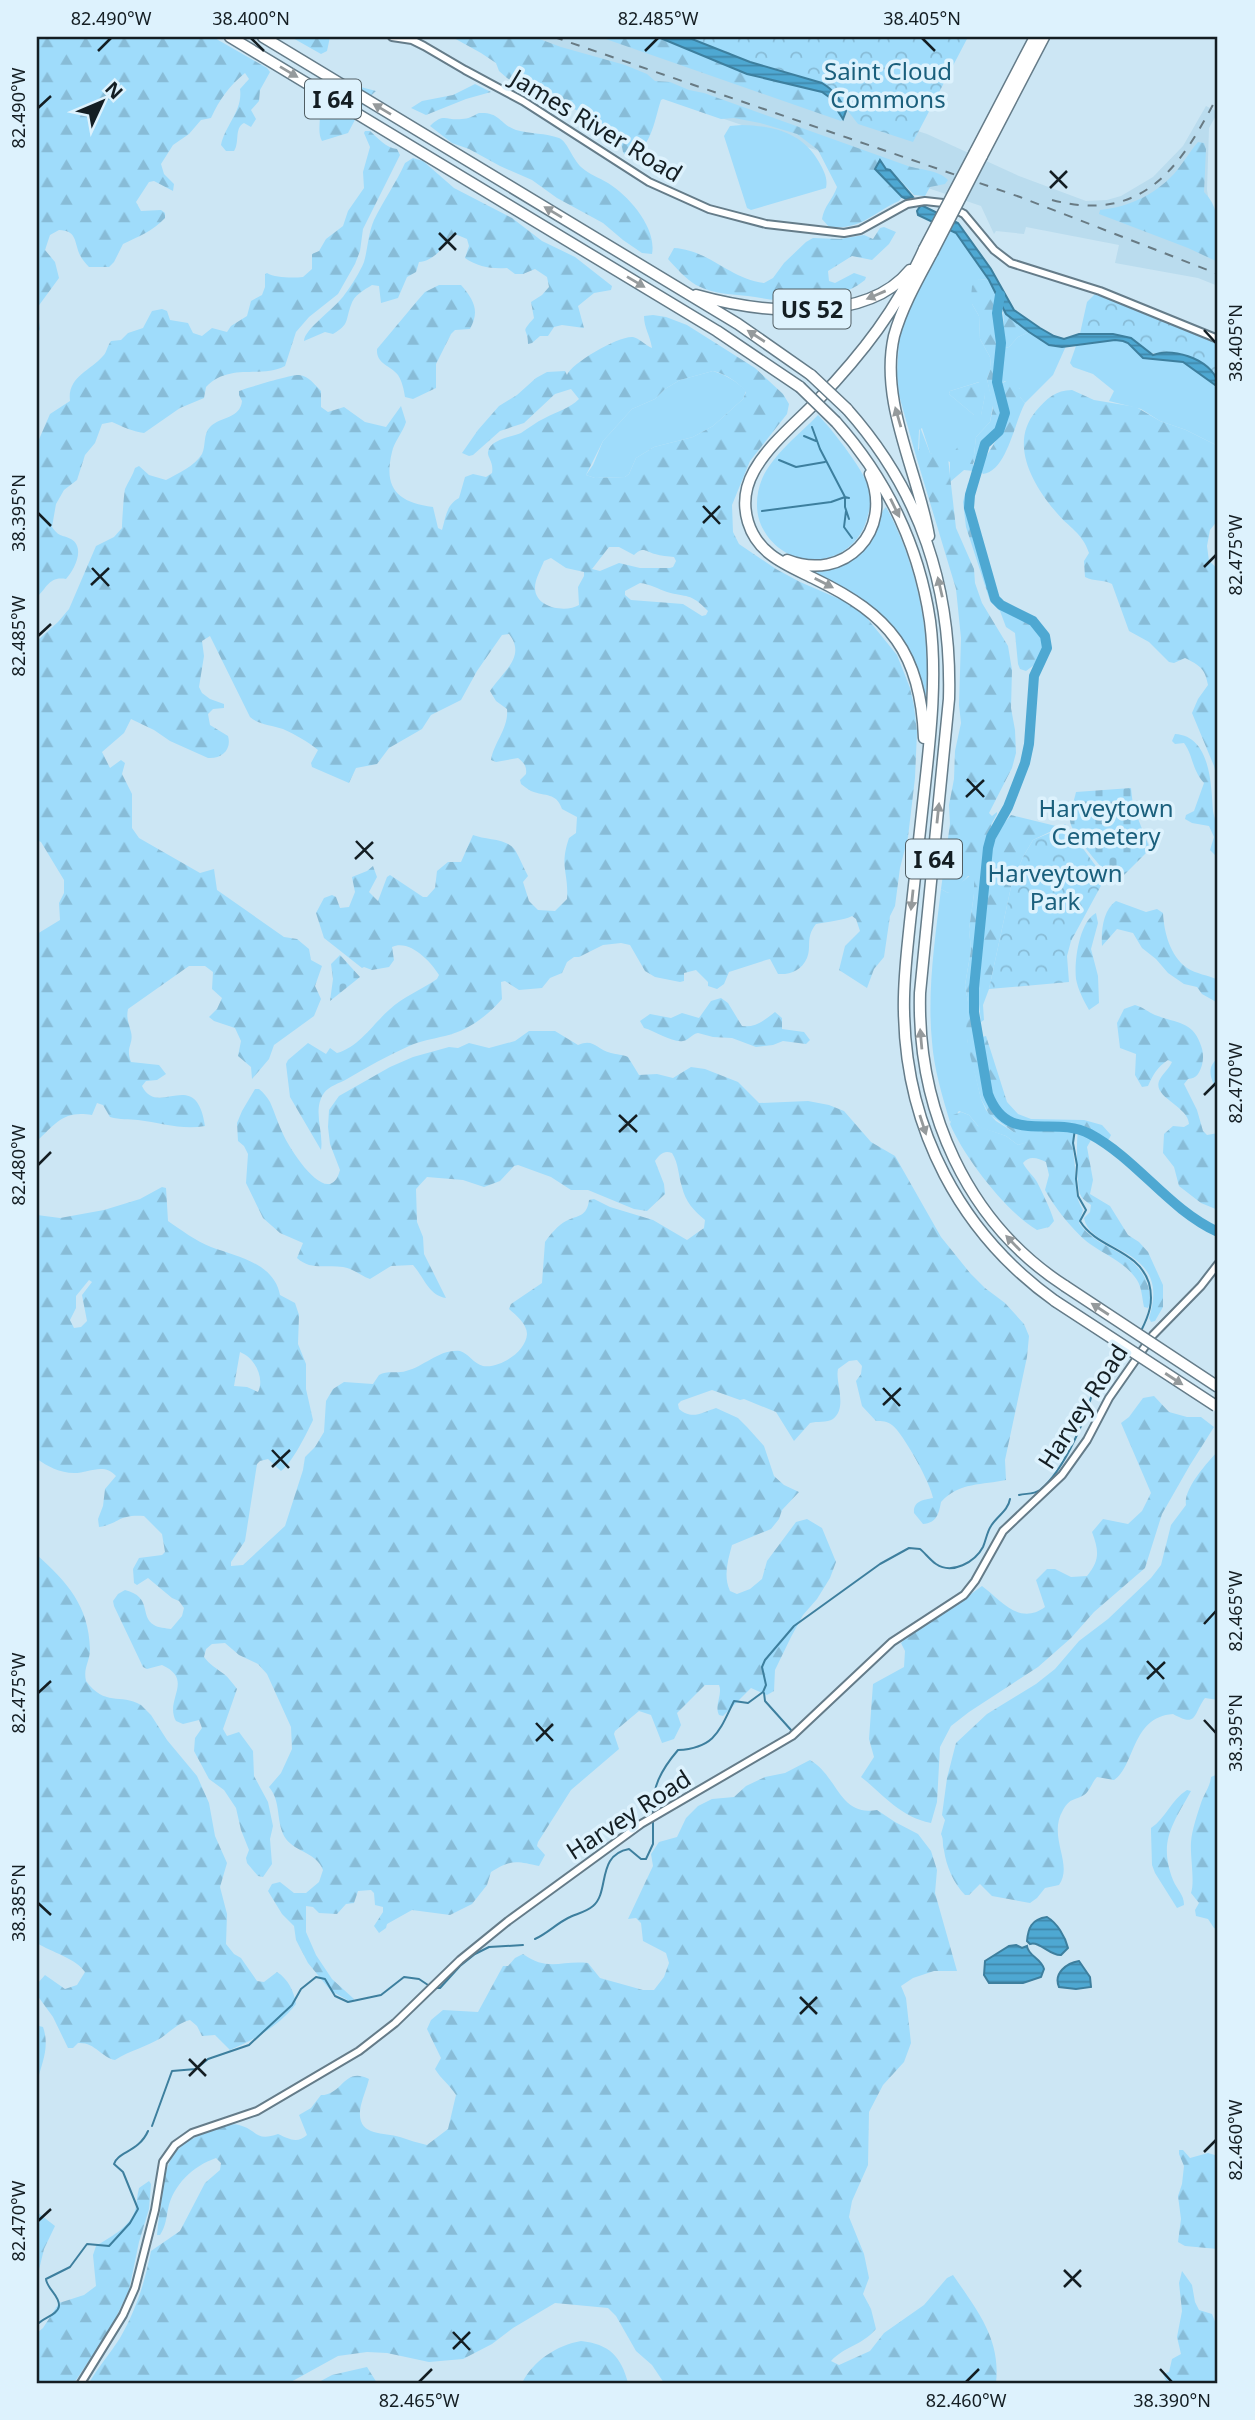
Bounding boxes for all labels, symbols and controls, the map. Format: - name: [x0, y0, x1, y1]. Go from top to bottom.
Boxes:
- text: 82.490°W: [71, 6, 152, 30]
- text: 38.400°N: [212, 6, 290, 30]
- text: 82.485°W: [618, 6, 699, 30]
- text: 38.405°N: [883, 6, 961, 30]
- park label: Saint Cloud Commons: [824, 54, 952, 115]
- street label: James River Road: [503, 60, 689, 189]
- north arrow: [66, 66, 136, 136]
- one-way arrow: [279, 66, 298, 79]
- text: 82.490°W: [6, 67, 30, 148]
- text: N: [100, 76, 129, 105]
- road number: I 64: [305, 80, 361, 118]
- one-way arrow: [372, 103, 391, 116]
- one-way arrow: [544, 206, 563, 219]
- one-way arrow: [627, 276, 646, 288]
- one-way arrow: [865, 289, 886, 300]
- road number: US 52: [774, 290, 850, 328]
- text: 38.405°N: [1223, 304, 1247, 382]
- one-way arrow: [746, 329, 766, 342]
- one-way arrow: [892, 406, 902, 427]
- text: 38.395°N: [6, 474, 30, 552]
- one-way arrow: [889, 498, 900, 518]
- text: 82.475°W: [1223, 514, 1247, 595]
- one-way arrow: [934, 576, 945, 598]
- one-way arrow: [814, 578, 834, 589]
- text: 82.485°W: [6, 595, 30, 676]
- park label: Harveytown Cemetery: [1038, 791, 1174, 852]
- one-way arrow: [933, 802, 944, 824]
- road number: I 64: [906, 839, 962, 878]
- park label: Harveytown Park: [987, 856, 1123, 917]
- one-way arrow: [907, 890, 918, 912]
- one-way arrow: [915, 1028, 926, 1050]
- text: 82.470°W: [1223, 1042, 1247, 1123]
- one-way arrow: [918, 1115, 928, 1136]
- text: 82.480°W: [6, 1124, 30, 1205]
- one-way arrow: [1004, 1234, 1021, 1251]
- one-way arrow: [1091, 1302, 1109, 1316]
- street label: Harvey Road: [1029, 1337, 1135, 1475]
- one-way arrow: [1164, 1372, 1184, 1385]
- text: 82.465°W: [1223, 1570, 1247, 1651]
- text: 82.475°W: [6, 1652, 30, 1733]
- text: 38.395°N: [1223, 1694, 1247, 1772]
- street label: Harvey Road: [559, 1761, 697, 1867]
- text: 38.385°N: [6, 1864, 30, 1942]
- text: 82.460°W: [1223, 2099, 1247, 2180]
- text: 82.470°W: [6, 2180, 30, 2261]
- text: 82.465°W: [379, 2388, 460, 2412]
- text: 82.460°W: [926, 2388, 1007, 2412]
- text: 38.390°N: [1133, 2388, 1211, 2412]

